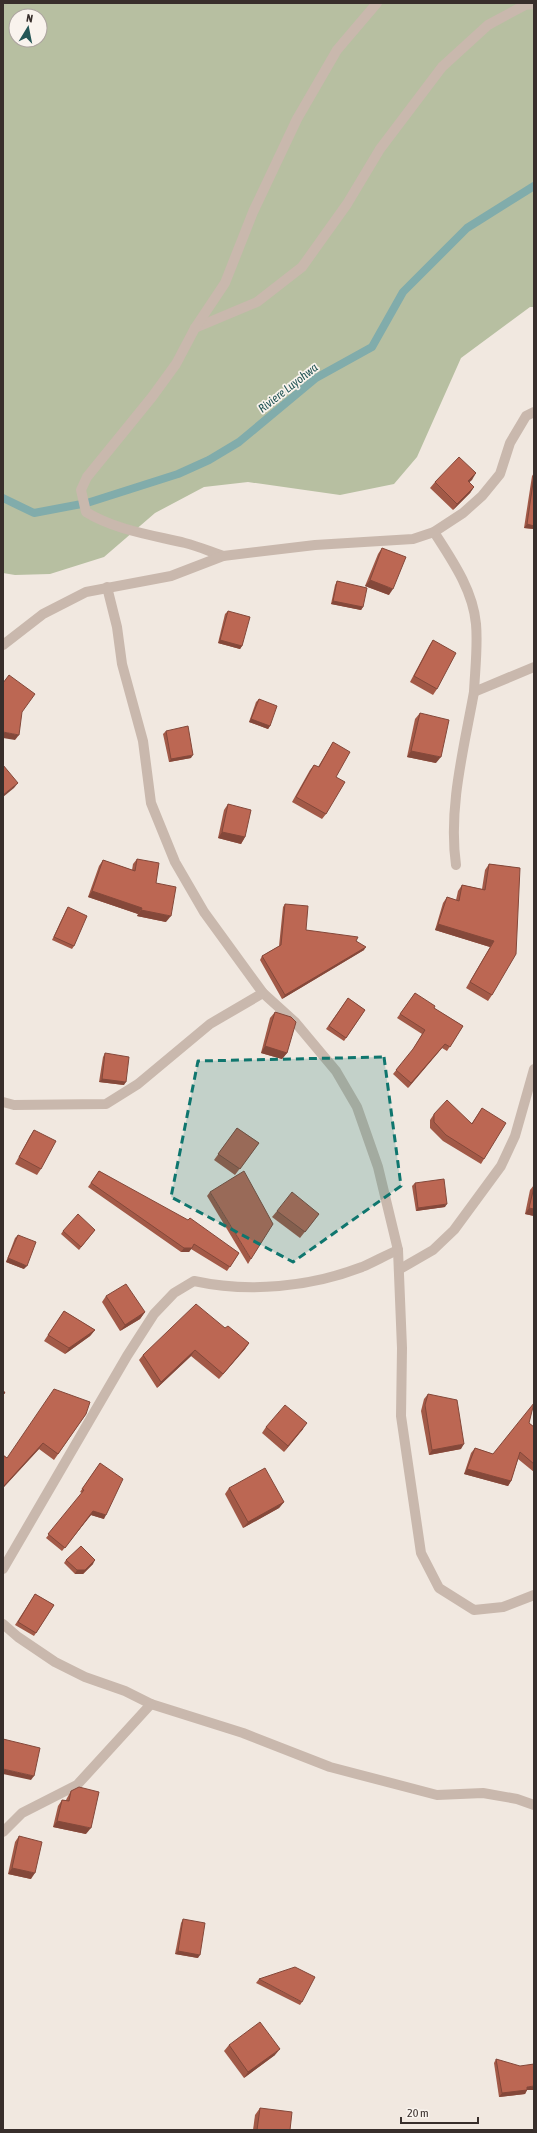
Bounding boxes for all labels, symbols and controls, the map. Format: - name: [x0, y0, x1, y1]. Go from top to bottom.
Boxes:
- north arrow: [8, 8, 48, 48]
- text: N: [25, 12, 34, 25]
- water label: Riviere Luyohwa: [256, 360, 321, 416]
- scale bar: [401, 2099, 478, 2125]
- text: 20 m: [407, 2106, 429, 2120]

